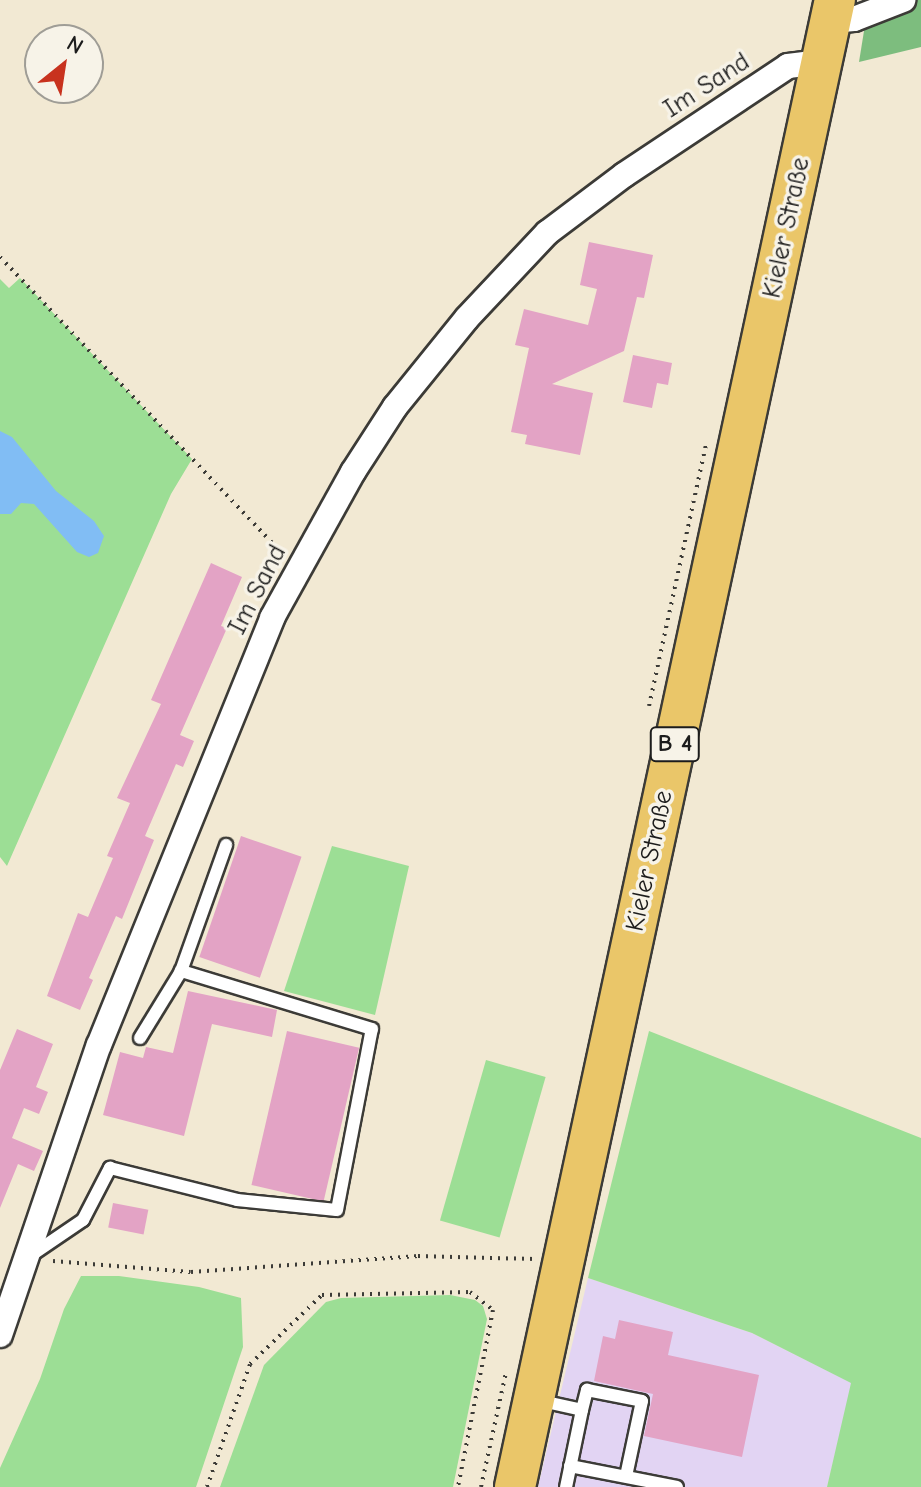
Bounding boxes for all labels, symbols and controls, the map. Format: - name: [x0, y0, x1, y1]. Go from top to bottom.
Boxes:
- north arrow: [24, 24, 104, 104]
- text: N: [62, 30, 88, 60]
- street label: Im Sand: [658, 47, 756, 125]
- street label: Kieler Straße: [757, 155, 817, 301]
- street label: Im Sand: [222, 540, 294, 640]
- road number: B 4: [649, 724, 701, 764]
- street label: Kieler Straße: [620, 788, 680, 934]

